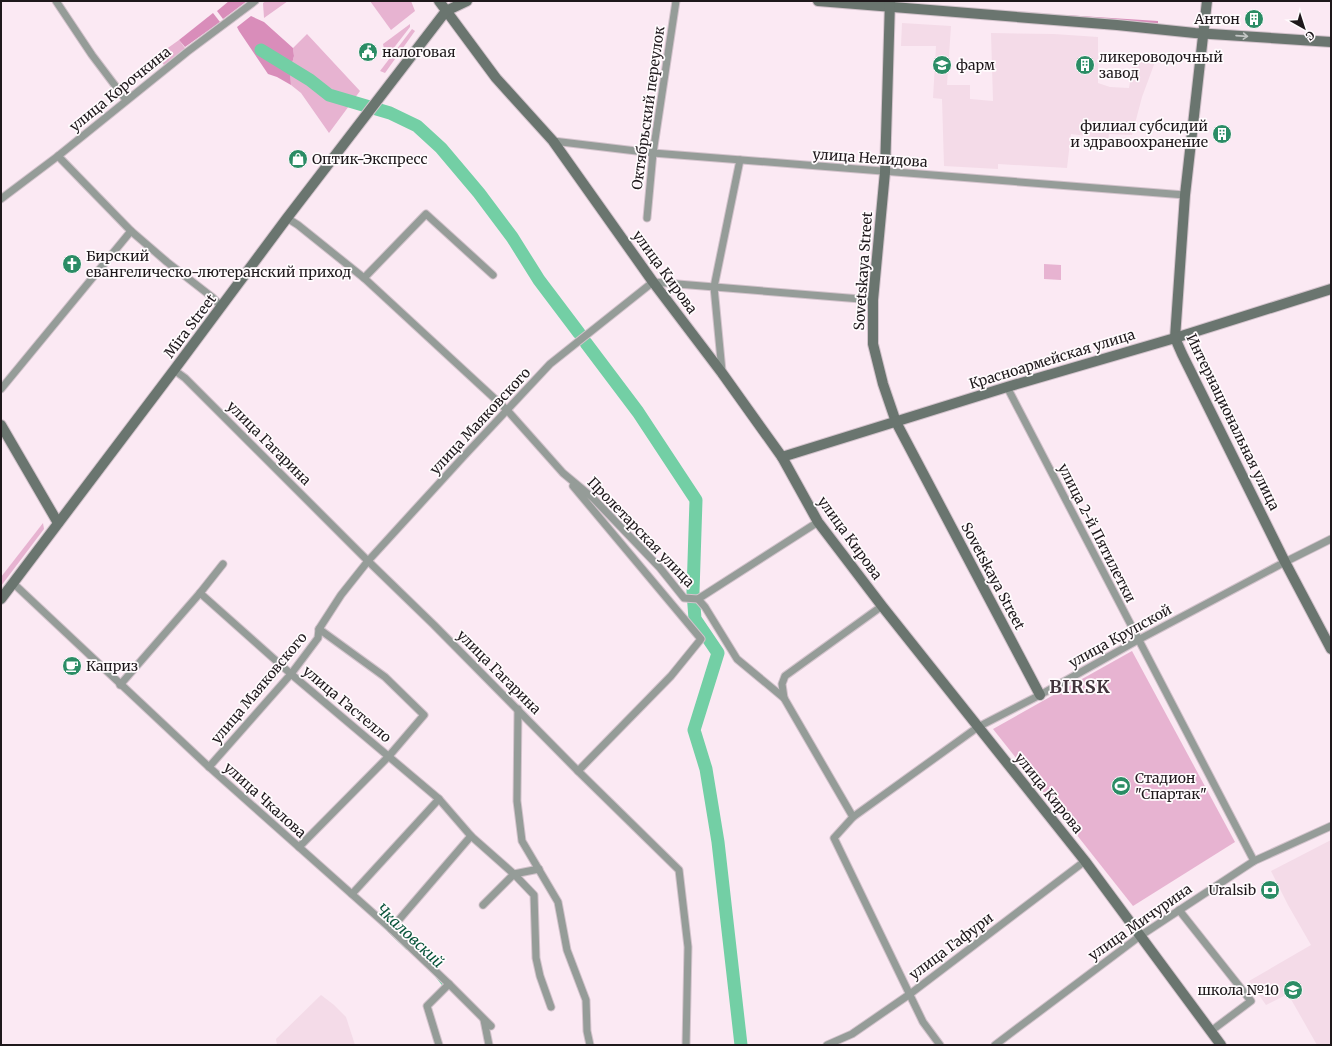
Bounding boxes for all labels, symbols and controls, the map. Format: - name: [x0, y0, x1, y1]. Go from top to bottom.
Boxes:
- building icon: Антон: [1243, 8, 1265, 30]
- north arrow: [1284, 8, 1324, 48]
- place label: Антон: [1193, 10, 1240, 28]
- street label: Октябрьский переулок: [628, 25, 668, 191]
- text: С: [1303, 28, 1318, 44]
- one-way arrow: [1235, 32, 1248, 39]
- public building icon: налоговая: [357, 41, 379, 63]
- street label: улица Корочкина: [66, 42, 175, 135]
- place label: налоговая: [382, 43, 455, 61]
- place label: ликероводочный завод: [1099, 48, 1223, 82]
- school or university icon: фарм: [931, 54, 953, 76]
- building icon: ликероводочный завод: [1074, 54, 1096, 76]
- place label: фарм: [956, 56, 996, 74]
- place label: филиал субсидий и здравоохранение: [1070, 117, 1208, 151]
- building icon: филиал субсидий и здравоохранение: [1211, 123, 1233, 145]
- street label: улица Нелидова: [812, 145, 929, 171]
- shop icon: Оптик-Экспресс: [287, 148, 309, 170]
- place label: Оптик-Экспресс: [312, 150, 428, 168]
- street label: Sovetskaya Street: [850, 210, 876, 331]
- street label: улица Кирова: [629, 227, 702, 318]
- place label: Бирский евангелическо-лютеранский приход: [86, 247, 351, 281]
- church icon: Бирский евангелическо-лютеранский приход: [61, 253, 83, 275]
- street label: Mira Street: [160, 290, 220, 362]
- street label: Красноармейская улица: [967, 325, 1138, 393]
- street label: Интернациональная улица: [1182, 331, 1284, 514]
- street label: улица Маяковского: [426, 364, 534, 478]
- street label: улица Гагарина: [223, 397, 315, 489]
- street label: улица 2-й Пятилетки: [1054, 460, 1140, 606]
- street label: Пролетарская улица: [584, 473, 699, 591]
- street label: улица Кирова: [814, 493, 887, 584]
- street label: Sovetskaya Street: [957, 519, 1029, 633]
- street label: улица Крупской: [1065, 600, 1175, 672]
- street label: улица Гагарина: [453, 626, 545, 718]
- street label: улица Маяковского: [207, 629, 311, 747]
- cafe icon: Каприз: [61, 655, 83, 677]
- place label: Каприз: [86, 657, 138, 675]
- street label: улица Гастелло: [299, 662, 395, 746]
- district label: BIRSK: [1049, 675, 1111, 698]
- street label: улица Кирова: [1011, 749, 1087, 837]
- street label: улица Чкалова: [220, 758, 310, 842]
- place label: Стадион "Спартак": [1135, 769, 1207, 803]
- sports icon: Стадион "Спартак": [1110, 775, 1132, 797]
- street label: улица Мичурина: [1085, 879, 1196, 964]
- bank icon: Uralsib: [1259, 879, 1281, 901]
- place label: Uralsib: [1208, 881, 1256, 899]
- water label: Чкаловский: [373, 900, 448, 972]
- street label: улица Гафури: [905, 908, 997, 983]
- school or university icon: школа №10: [1282, 979, 1304, 1001]
- place label: школа №10: [1197, 981, 1279, 999]

